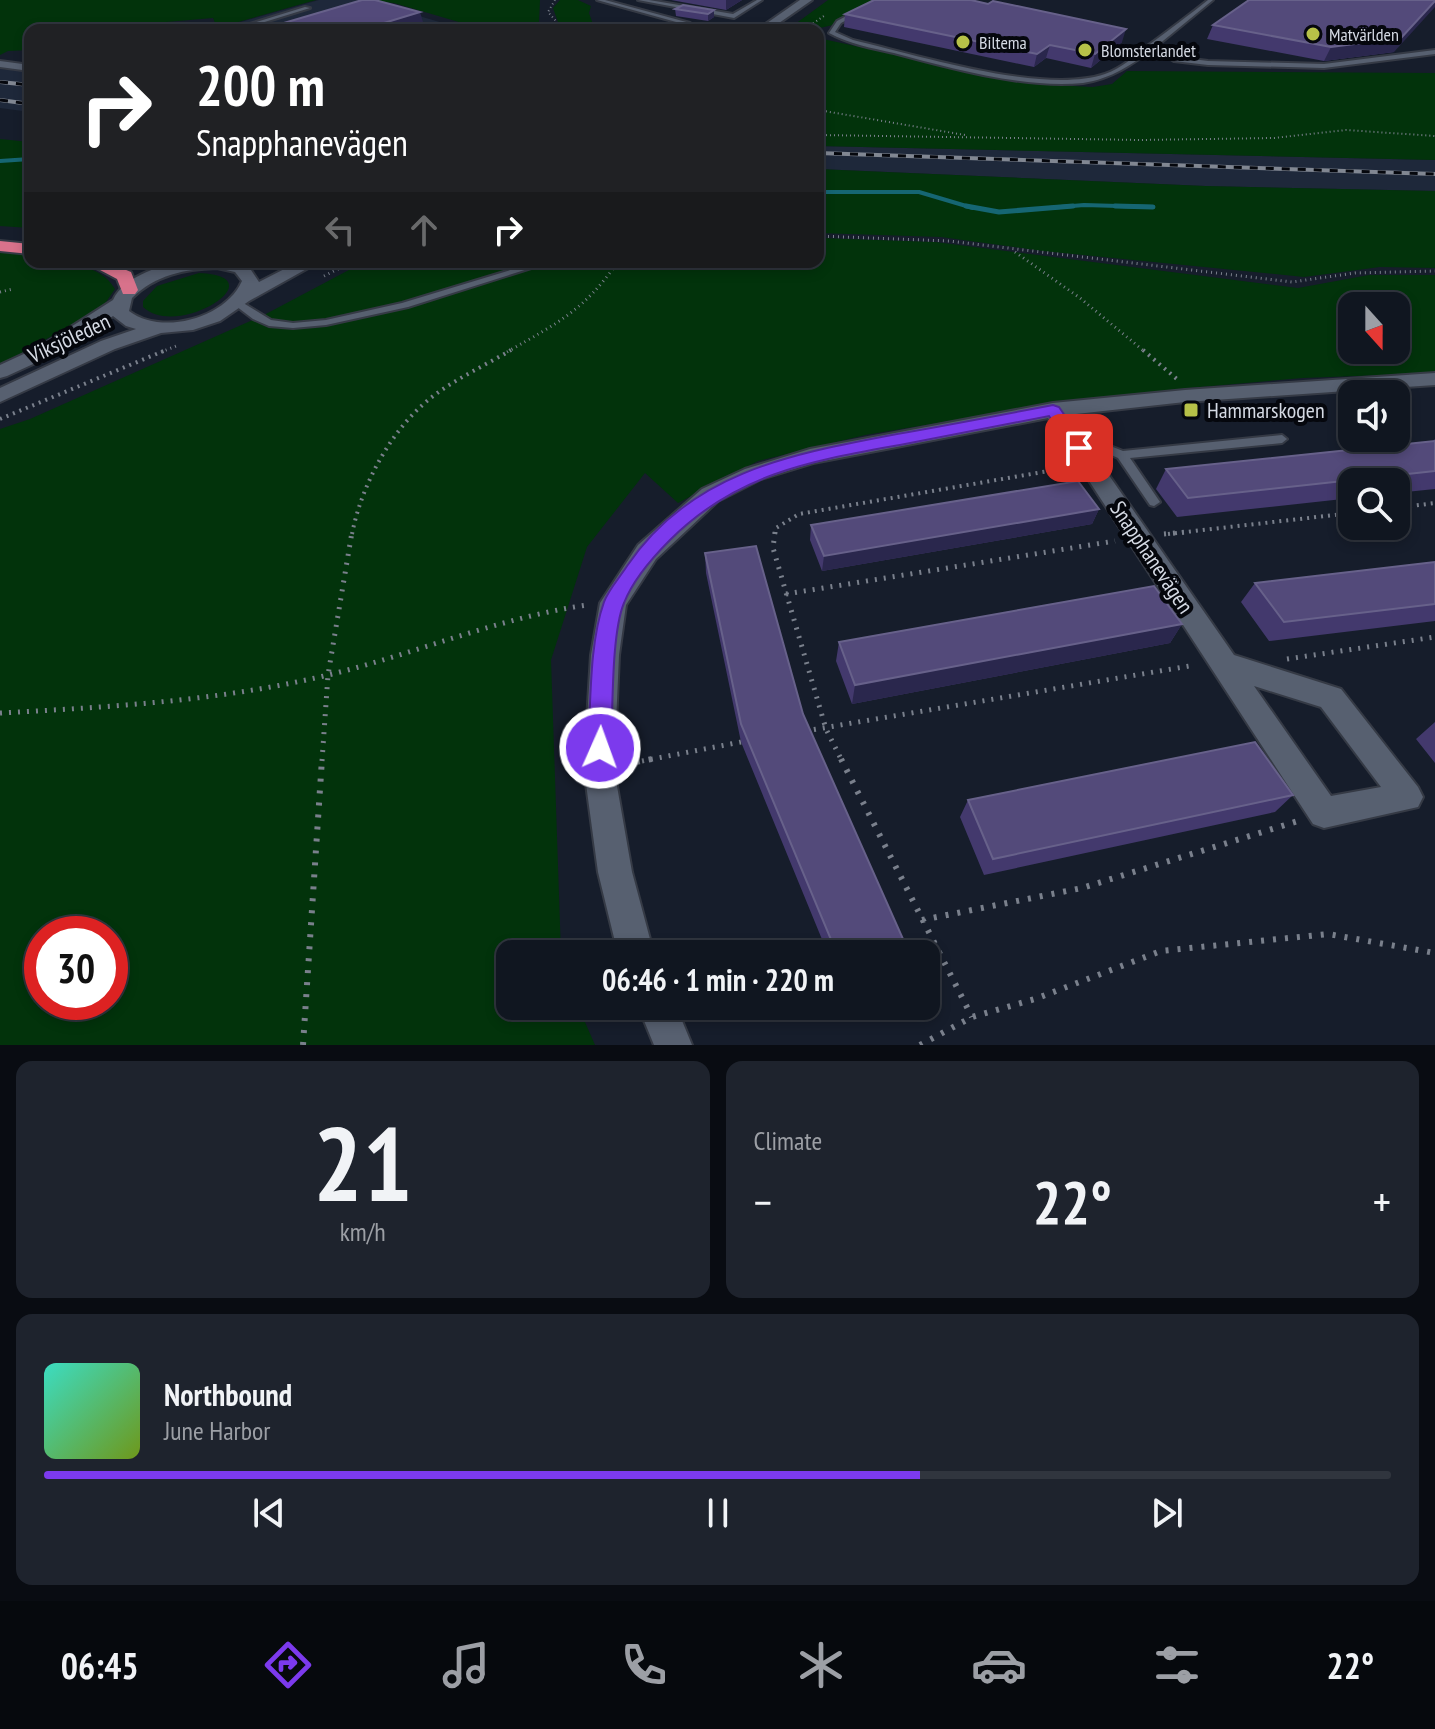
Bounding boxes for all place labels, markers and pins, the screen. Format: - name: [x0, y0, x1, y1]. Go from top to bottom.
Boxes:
- place label: Matvärlden: [1329, 23, 1399, 46]
- marker: Matvärlden: [1304, 25, 1322, 43]
- place label: Biltema: [979, 31, 1027, 54]
- marker: Biltema: [954, 33, 972, 51]
- place label: Blomsterlandet: [1101, 39, 1196, 62]
- marker: Blomsterlandet: [1076, 41, 1094, 59]
- place label: Hammarskogen: [1207, 396, 1325, 424]
- marker: Hammarskogen: [1182, 401, 1200, 419]
- pin: [1045, 414, 1113, 482]

